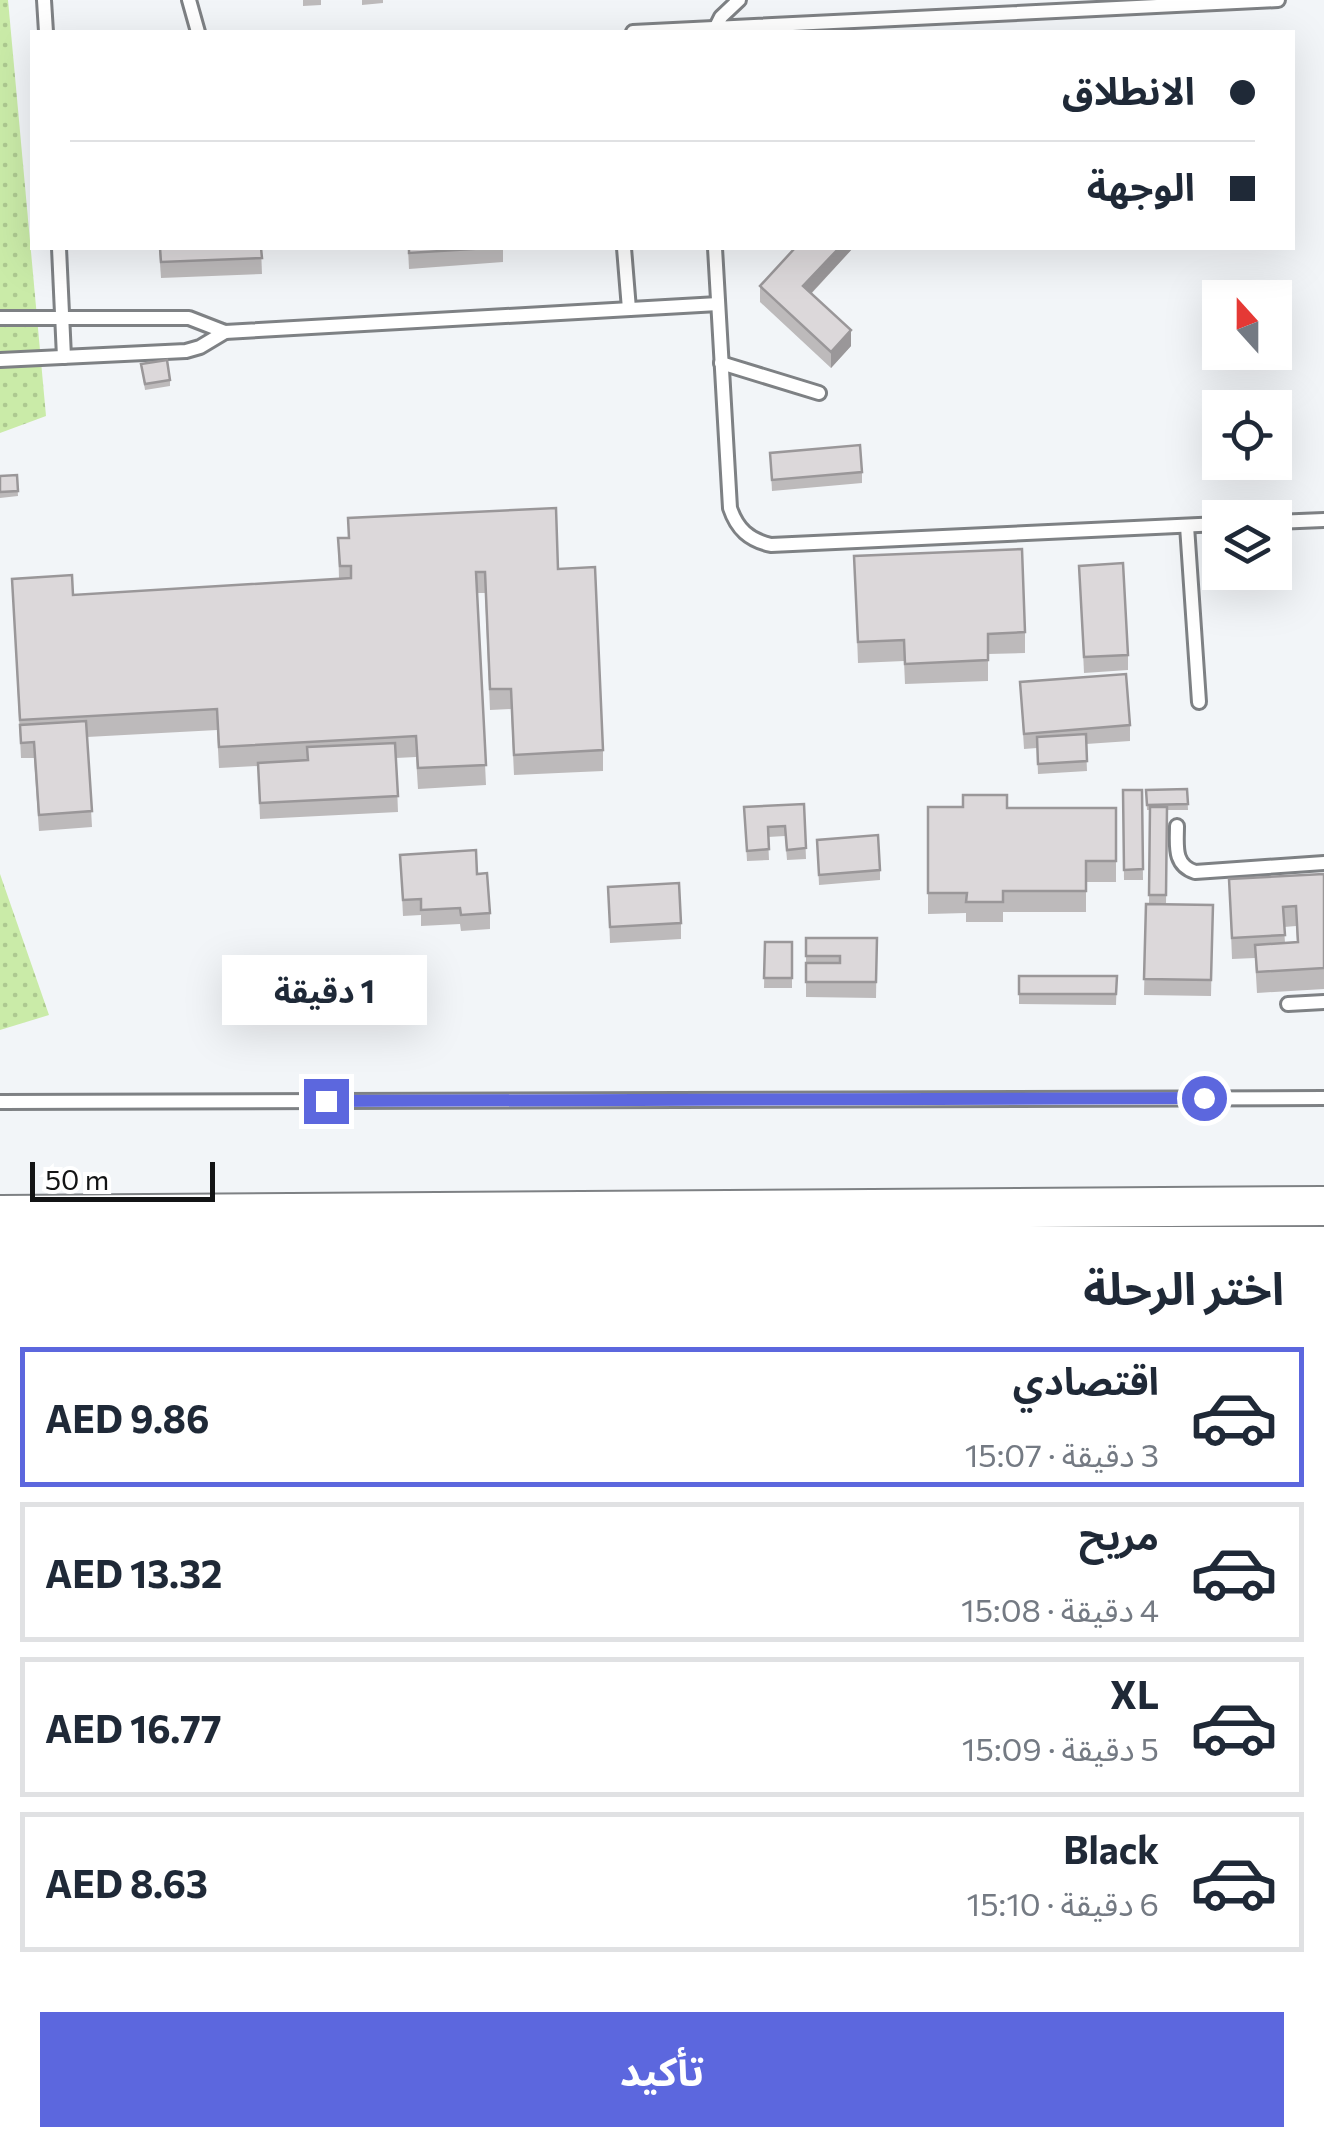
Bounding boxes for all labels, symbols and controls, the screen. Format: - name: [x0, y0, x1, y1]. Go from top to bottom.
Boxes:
- text: الانطلاق: [1062, 66, 1195, 113]
- text: الوجهة: [1087, 162, 1195, 209]
- north arrow: [1202, 280, 1292, 370]
- map controls: [1202, 280, 1292, 590]
- button: locate: [1202, 390, 1292, 480]
- button: layers: [1202, 500, 1292, 590]
- callout: 1 دقيقة: [224, 956, 428, 1026]
- text: 1 دقيقة: [274, 970, 375, 1010]
- route start: [1182, 1076, 1227, 1121]
- route end: [304, 1079, 349, 1124]
- scale bar: [30, 1157, 215, 1202]
- text: 50 m: [45, 1162, 109, 1196]
- text: اختر الرحلة: [1083, 1259, 1284, 1314]
- text: اقتصادي: [1013, 1356, 1159, 1403]
- icon: car: [1189, 1372, 1279, 1462]
- text: AED 9.86: [45, 1394, 210, 1441]
- text: 3 دقيقة · 15:07: [965, 1434, 1159, 1474]
- text: مريح: [1079, 1511, 1159, 1558]
- icon: car: [1189, 1527, 1279, 1617]
- text: AED 13.32: [45, 1549, 222, 1596]
- text: 4 دقيقة · 15:08: [961, 1589, 1159, 1629]
- text: XL: [1110, 1670, 1159, 1717]
- icon: car: [1189, 1682, 1279, 1772]
- text: AED 16.77: [45, 1704, 222, 1751]
- text: 5 دقيقة · 15:09: [962, 1728, 1159, 1768]
- text: Black: [1063, 1825, 1159, 1872]
- icon: car: [1189, 1837, 1279, 1927]
- text: AED 8.63: [45, 1859, 208, 1906]
- text: 6 دقيقة · 15:10: [967, 1883, 1159, 1923]
- button: تأكيد: [40, 2012, 1284, 2127]

